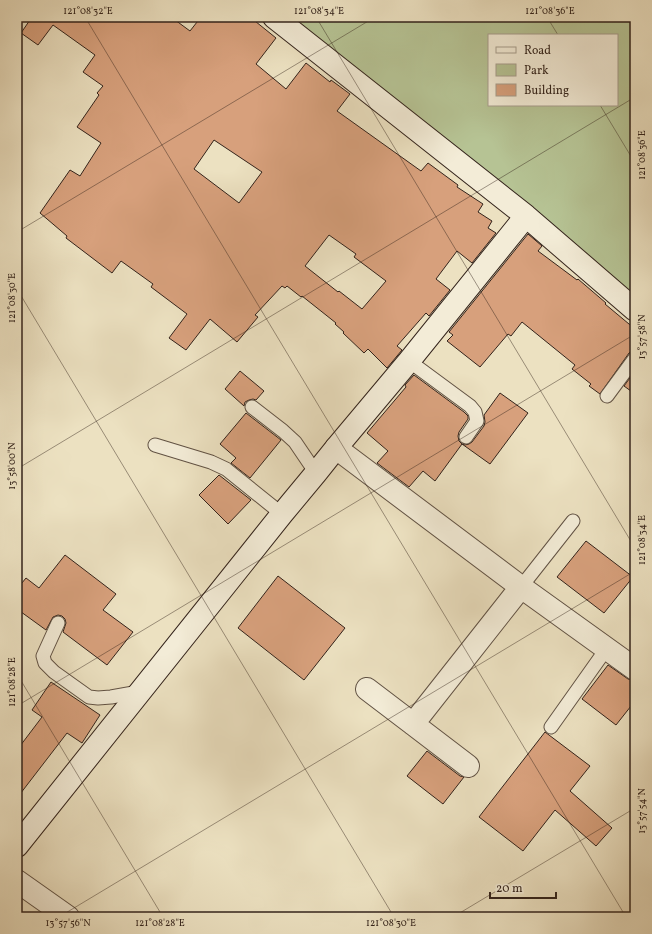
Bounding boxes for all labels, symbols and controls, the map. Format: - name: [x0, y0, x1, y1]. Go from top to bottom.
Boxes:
- text: 121°08'32"E: [63, 4, 113, 18]
- text: 121°08'34"E: [294, 4, 344, 18]
- text: 121°08'36"E: [525, 4, 575, 18]
- legend: [488, 34, 618, 106]
- text: Road: [524, 43, 551, 59]
- text: Park: [524, 63, 549, 79]
- text: Building: [524, 83, 569, 99]
- text: 121°08'36"E: [635, 130, 649, 180]
- text: 121°08'30"E: [5, 273, 19, 323]
- text: 13°57'58"N: [635, 314, 649, 360]
- text: 13°58'00"N: [5, 442, 19, 490]
- text: 121°08'34"E: [635, 515, 649, 565]
- text: 121°08'28"E: [5, 657, 19, 707]
- text: 13°57'54"N: [635, 788, 649, 834]
- scale bar: [490, 874, 556, 900]
- text: 20 m: [496, 881, 523, 897]
- text: 13°57'56"N: [45, 916, 91, 930]
- text: 121°08'28"E: [135, 916, 185, 930]
- text: 121°08'30"E: [366, 916, 416, 930]

